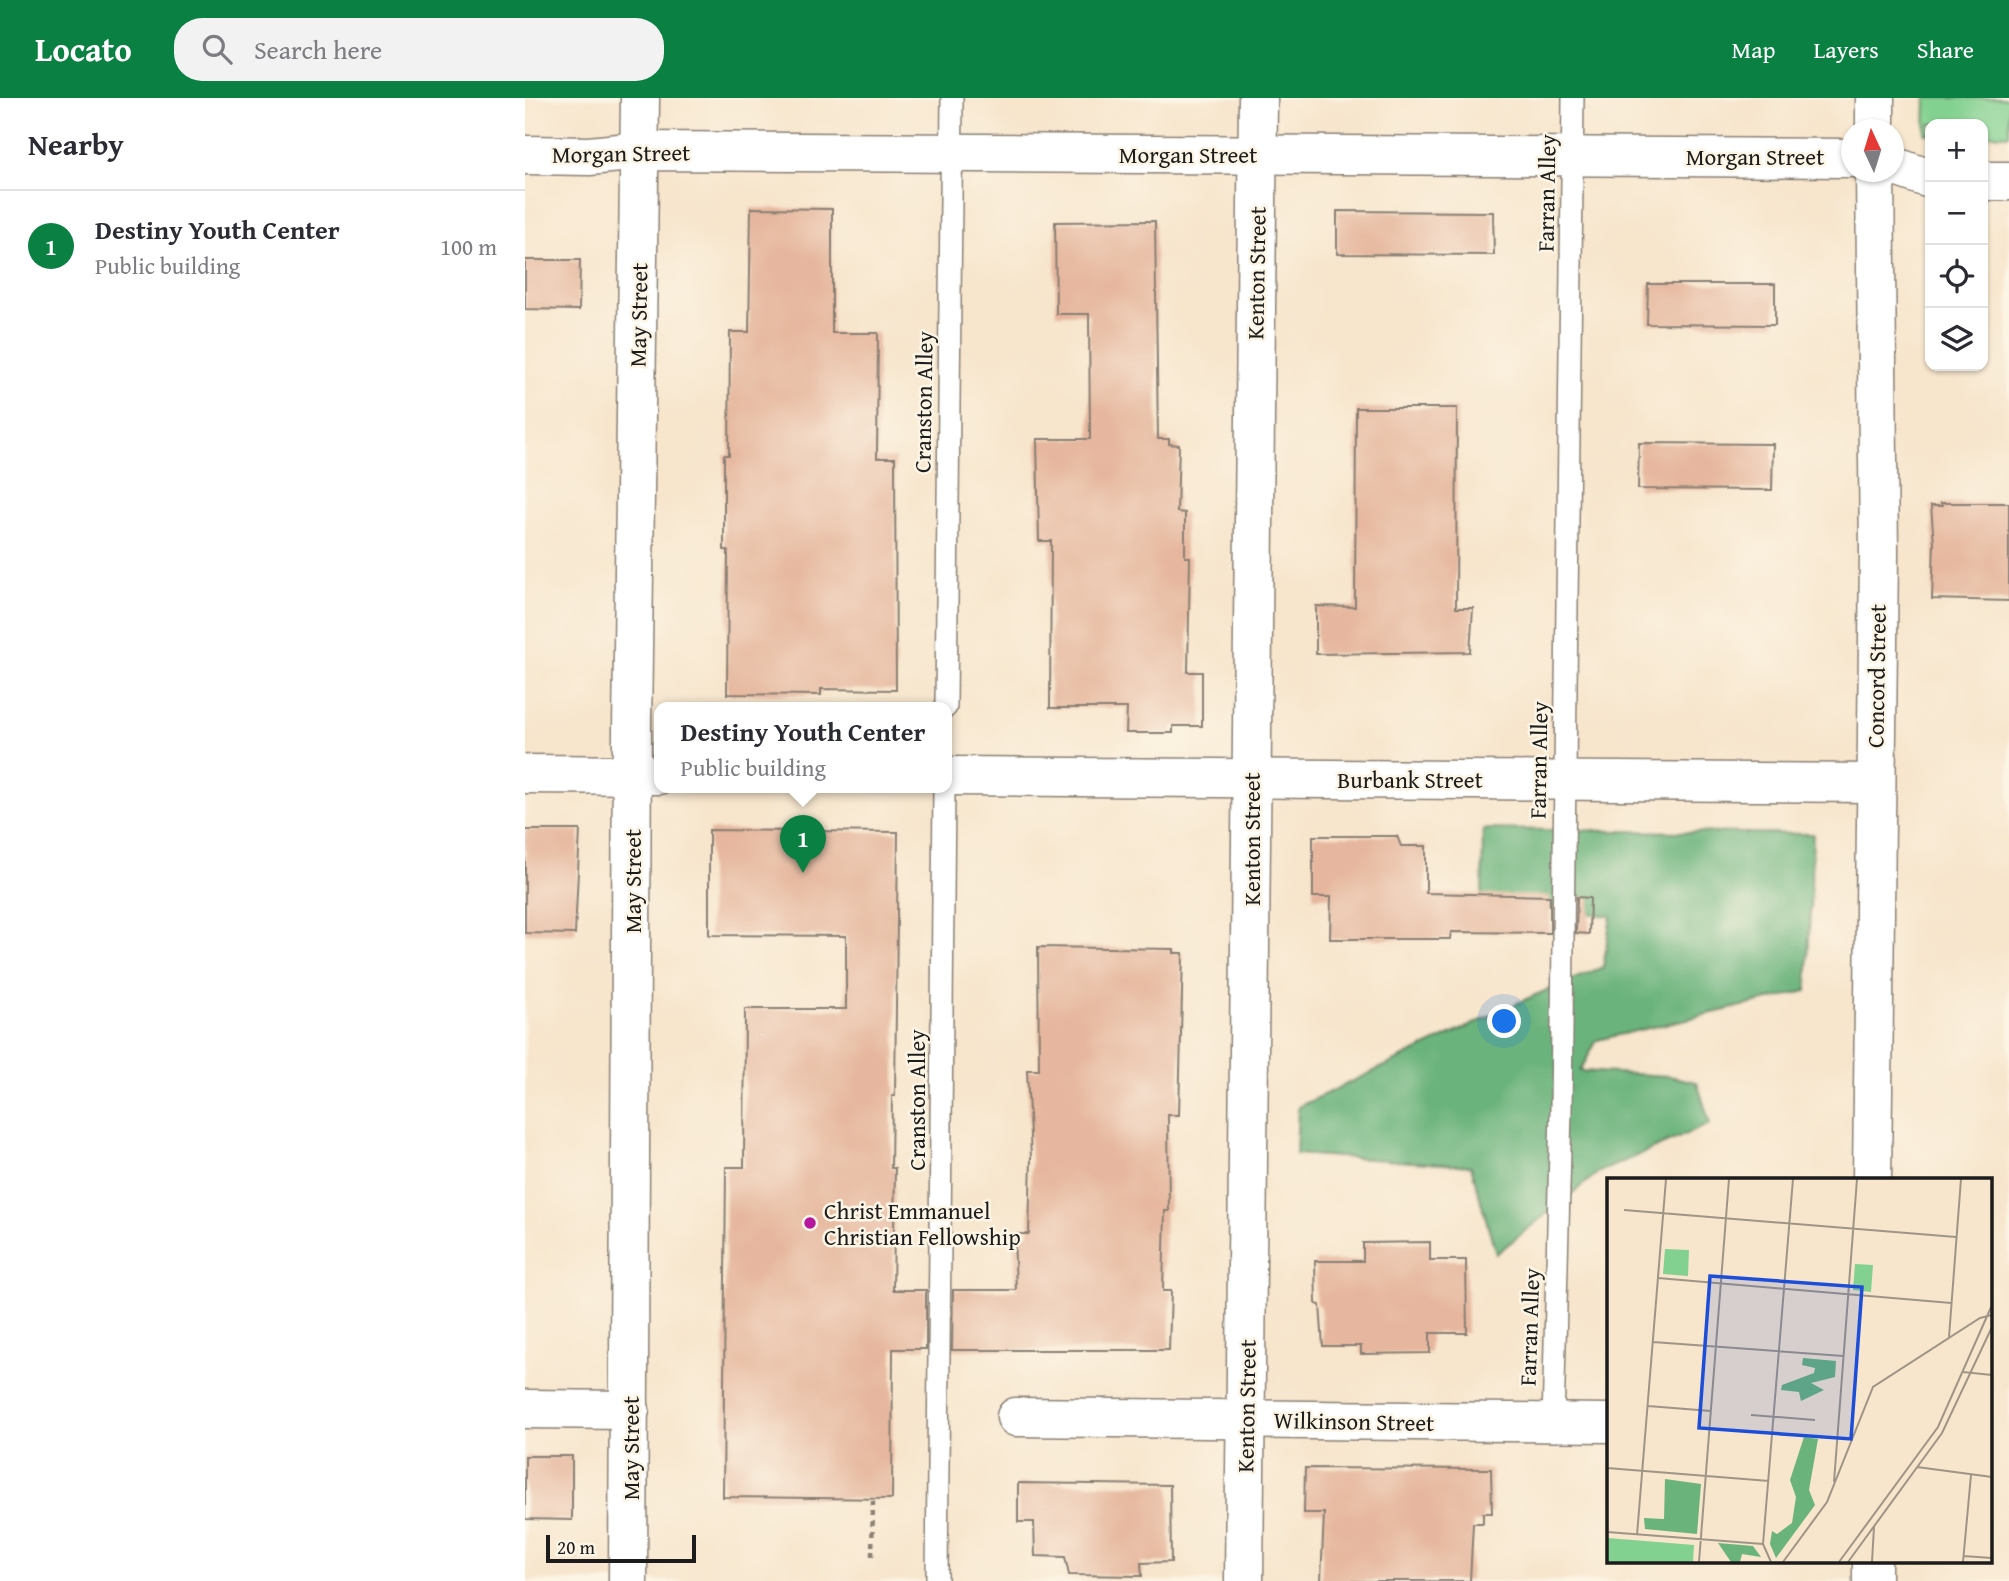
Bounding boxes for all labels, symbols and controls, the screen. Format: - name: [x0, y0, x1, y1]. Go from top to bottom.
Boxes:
- search box: [174, 18, 664, 81]
- text: Locato: [35, 25, 132, 73]
- icon: search: [198, 30, 236, 68]
- text: Search here: [254, 30, 382, 69]
- text: Map: [1732, 32, 1775, 67]
- text: Layers: [1813, 32, 1879, 67]
- text: Share: [1917, 32, 1974, 67]
- north arrow: [1841, 119, 1904, 182]
- map controls: [1925, 119, 1988, 371]
- button: +: [1925, 119, 1988, 182]
- text: Nearby: [28, 122, 124, 166]
- street label: Farran Alley: [1528, 133, 1564, 252]
- street label: Morgan Street: [551, 135, 691, 171]
- street label: Morgan Street: [1119, 138, 1257, 171]
- street label: Morgan Street: [1686, 140, 1824, 173]
- button: −: [1925, 182, 1988, 245]
- street label: Kenton Street: [1238, 206, 1274, 340]
- text: Destiny Youth Center: [95, 210, 340, 249]
- text: 1: [45, 230, 57, 263]
- text: 100 m: [440, 230, 497, 263]
- button: locate: [1925, 245, 1988, 308]
- text: Public building: [95, 249, 240, 282]
- street label: May Street: [621, 263, 655, 367]
- button: layers: [1925, 308, 1988, 371]
- street label: Cranston Alley: [905, 330, 941, 473]
- street label: Concord Street: [1858, 604, 1894, 748]
- street label: Farran Alley: [1520, 700, 1556, 819]
- popup: [654, 702, 952, 793]
- text: Destiny Youth Center: [681, 712, 925, 751]
- text: Public building: [681, 751, 826, 784]
- street label: Burbank Street: [1337, 763, 1483, 796]
- street label: Kenton Street: [1235, 772, 1268, 906]
- pin: 1: [780, 815, 826, 873]
- street label: May Street: [616, 829, 649, 933]
- your location: [1487, 1004, 1521, 1038]
- street label: Cranston Alley: [900, 1029, 933, 1171]
- inset map: [1607, 1178, 1991, 1564]
- place label: Christ Emmanuel Christian Fellowship: [824, 1194, 1021, 1253]
- marker: Christ Emmanuel Christian Fellowship: [802, 1215, 818, 1231]
- street label: Farran Alley: [1510, 1267, 1548, 1386]
- street label: Kenton Street: [1228, 1339, 1264, 1473]
- street label: May Street: [614, 1396, 647, 1500]
- street label: Wilkinson Street: [1273, 1403, 1435, 1439]
- scale bar: [546, 1532, 697, 1564]
- text: 20 m: [557, 1533, 595, 1561]

